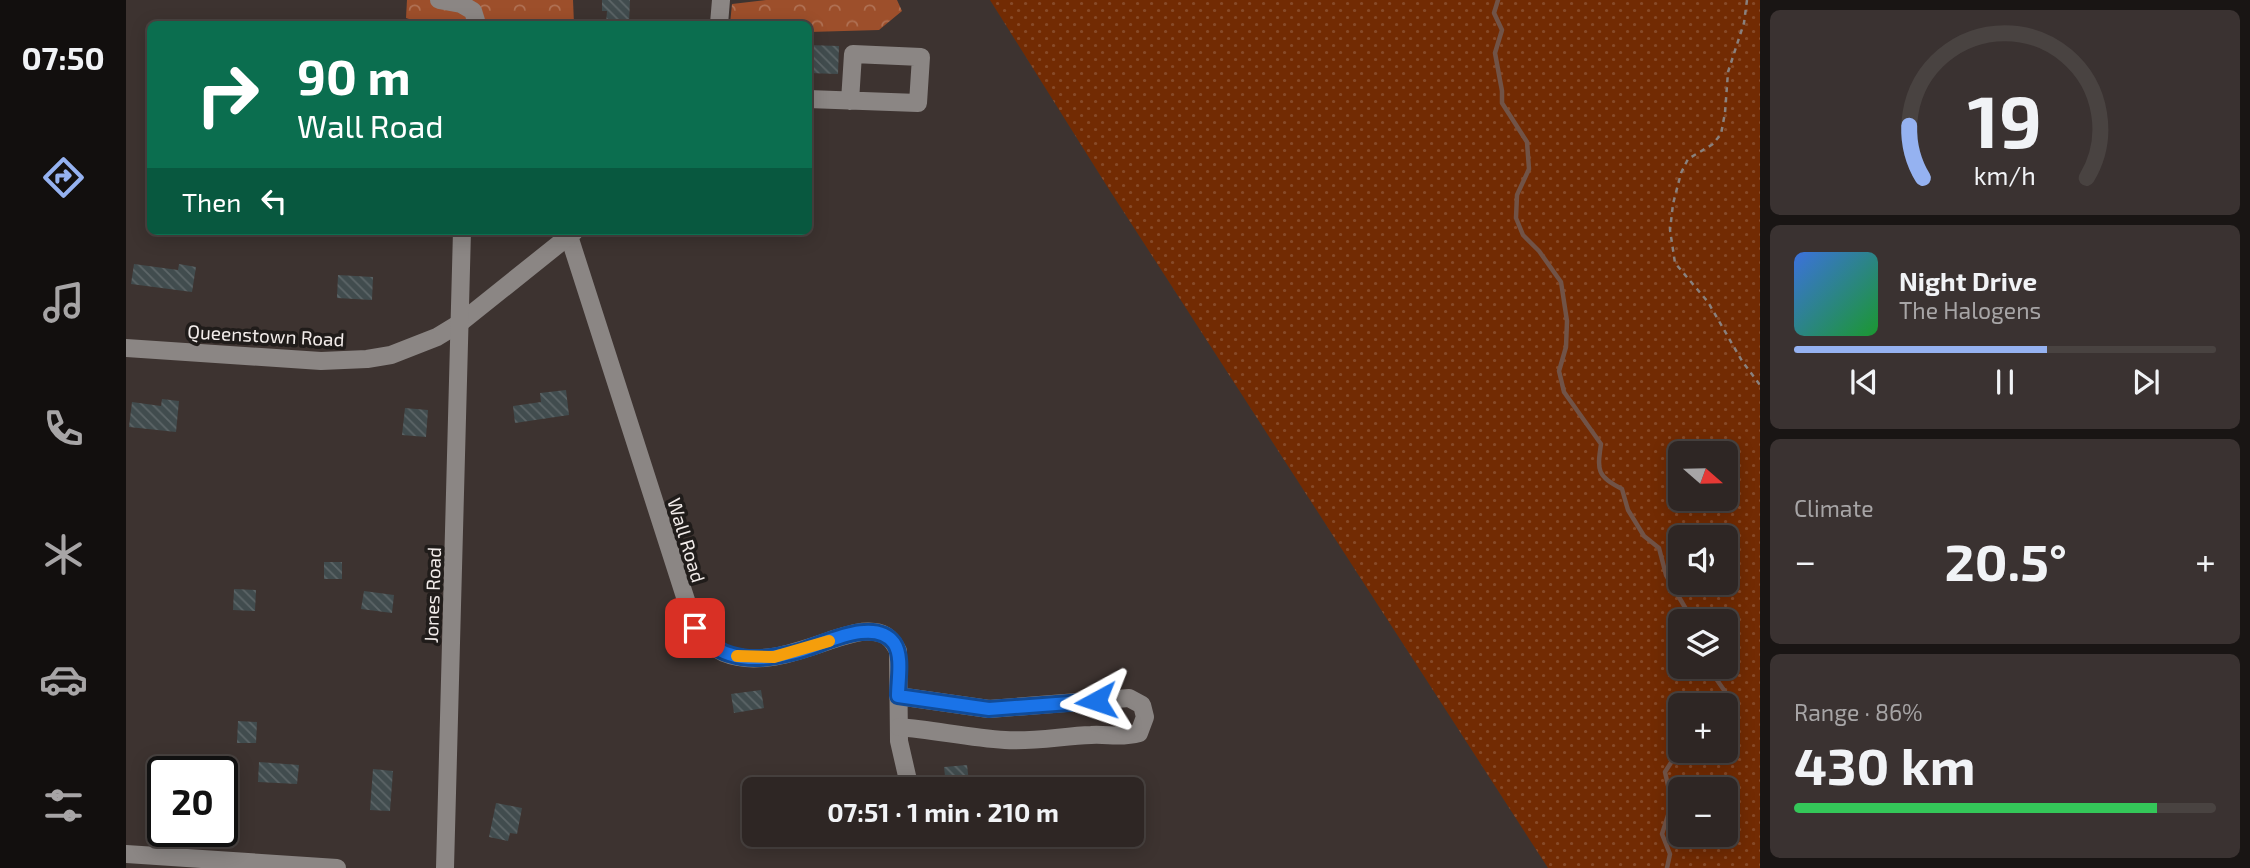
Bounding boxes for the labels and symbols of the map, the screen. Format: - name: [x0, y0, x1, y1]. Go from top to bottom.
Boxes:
- street label: Queenstown Road: [187, 319, 345, 351]
- north arrow: [1668, 441, 1738, 511]
- street label: Wall Road: [663, 495, 711, 585]
- street label: Jones Road: [419, 547, 445, 643]
- pin: [665, 598, 725, 658]
- position arrow: [1059, 664, 1133, 738]
- speed limit sign: 20: [147, 756, 238, 847]

